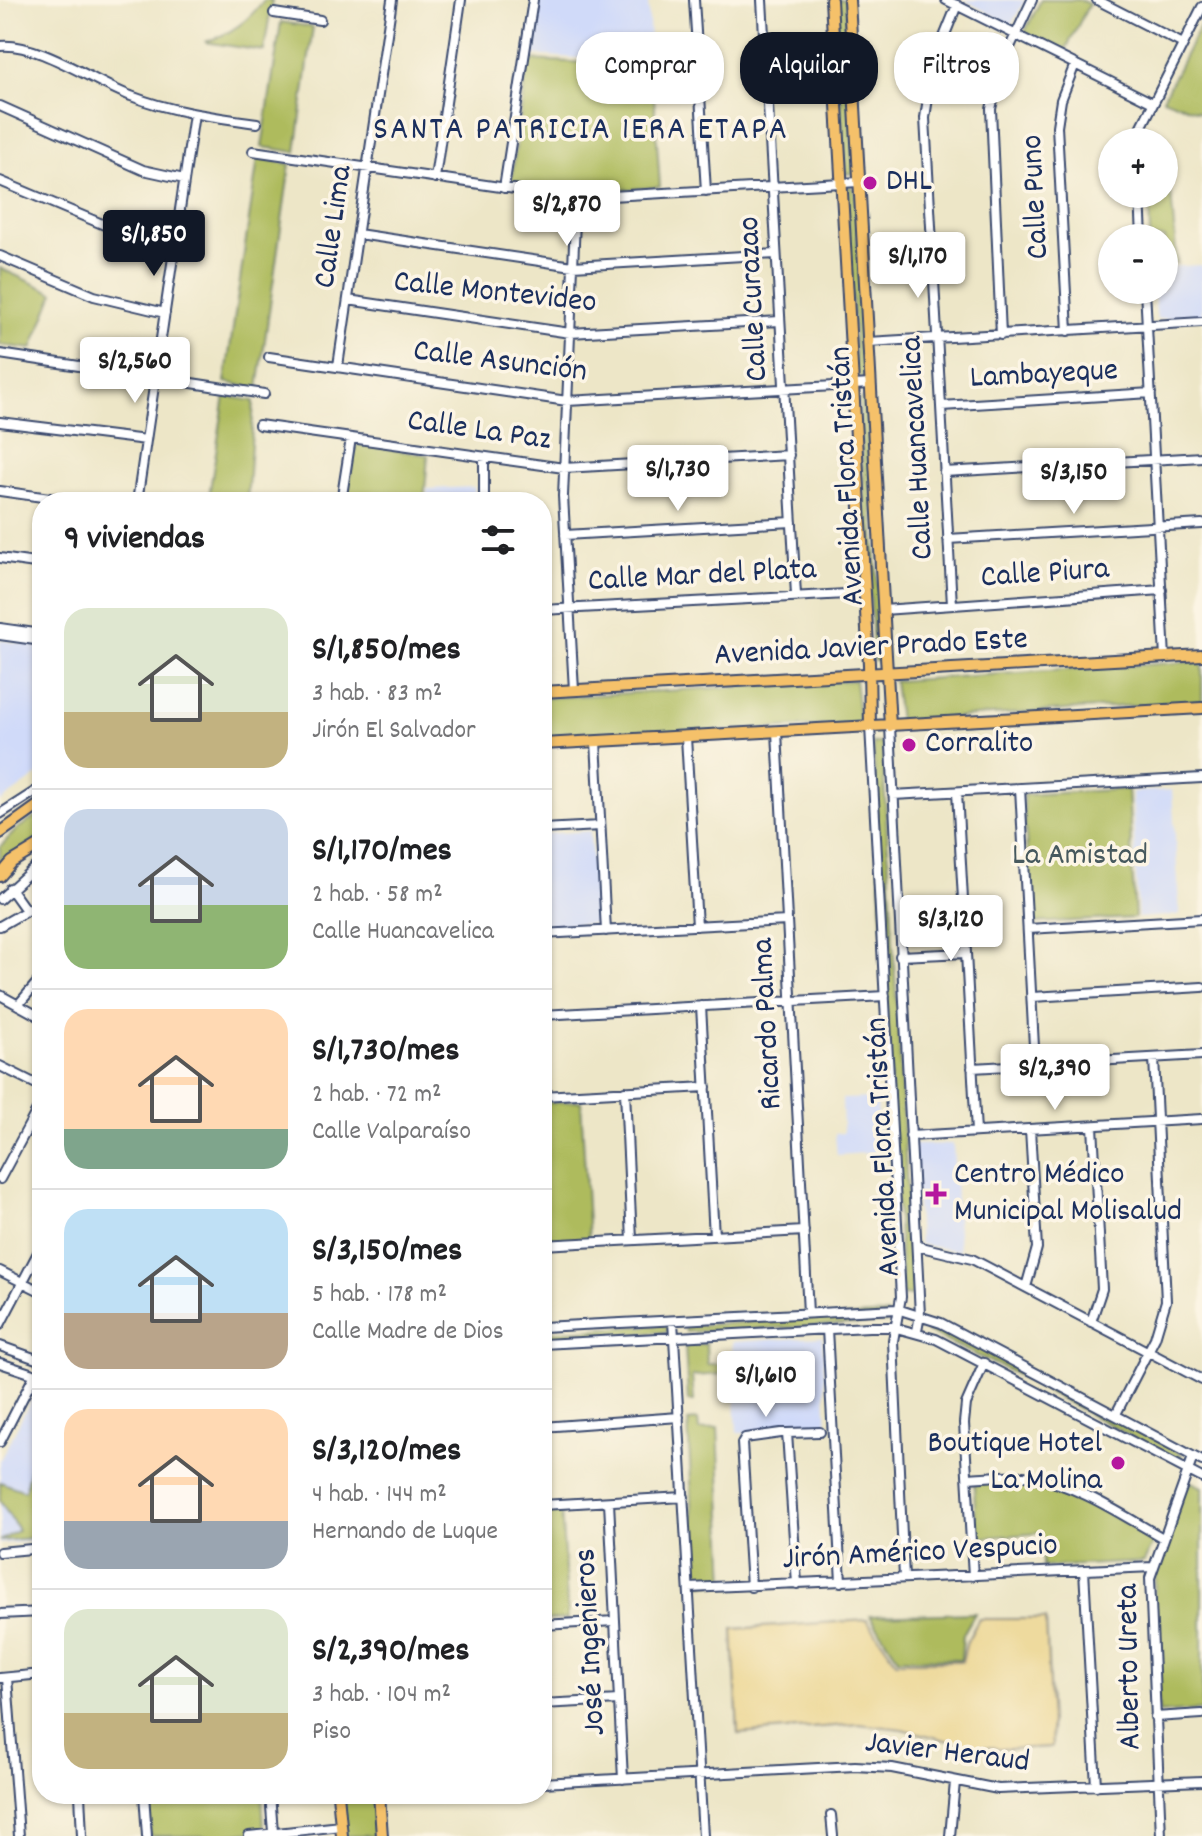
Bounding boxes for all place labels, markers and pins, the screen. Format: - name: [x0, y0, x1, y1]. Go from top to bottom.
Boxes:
- place label: DHL: [886, 160, 932, 206]
- marker: DHL: [861, 174, 879, 192]
- pin: S/2,870: [493, 180, 641, 248]
- pin: S/1,850: [80, 210, 228, 278]
- pin: S/1,170: [844, 232, 992, 300]
- pin: S/2,560: [61, 337, 209, 405]
- pin: S/1,730: [604, 445, 752, 513]
- pin: S/3,150: [1000, 448, 1148, 516]
- place label: Corralito: [925, 722, 1033, 768]
- marker: Corralito: [900, 736, 918, 754]
- pin: S/3,120: [877, 895, 1025, 963]
- pin: S/2,390: [981, 1044, 1129, 1112]
- place label: Centro Médico Municipal Molisalud: [954, 1153, 1182, 1236]
- marker: Centro Médico Municipal Molisalud: [925, 1183, 947, 1205]
- pin: S/1,610: [692, 1351, 840, 1419]
- place label: Boutique Hotel La Molina: [928, 1422, 1103, 1505]
- marker: Boutique Hotel La Molina: [1109, 1454, 1127, 1472]

